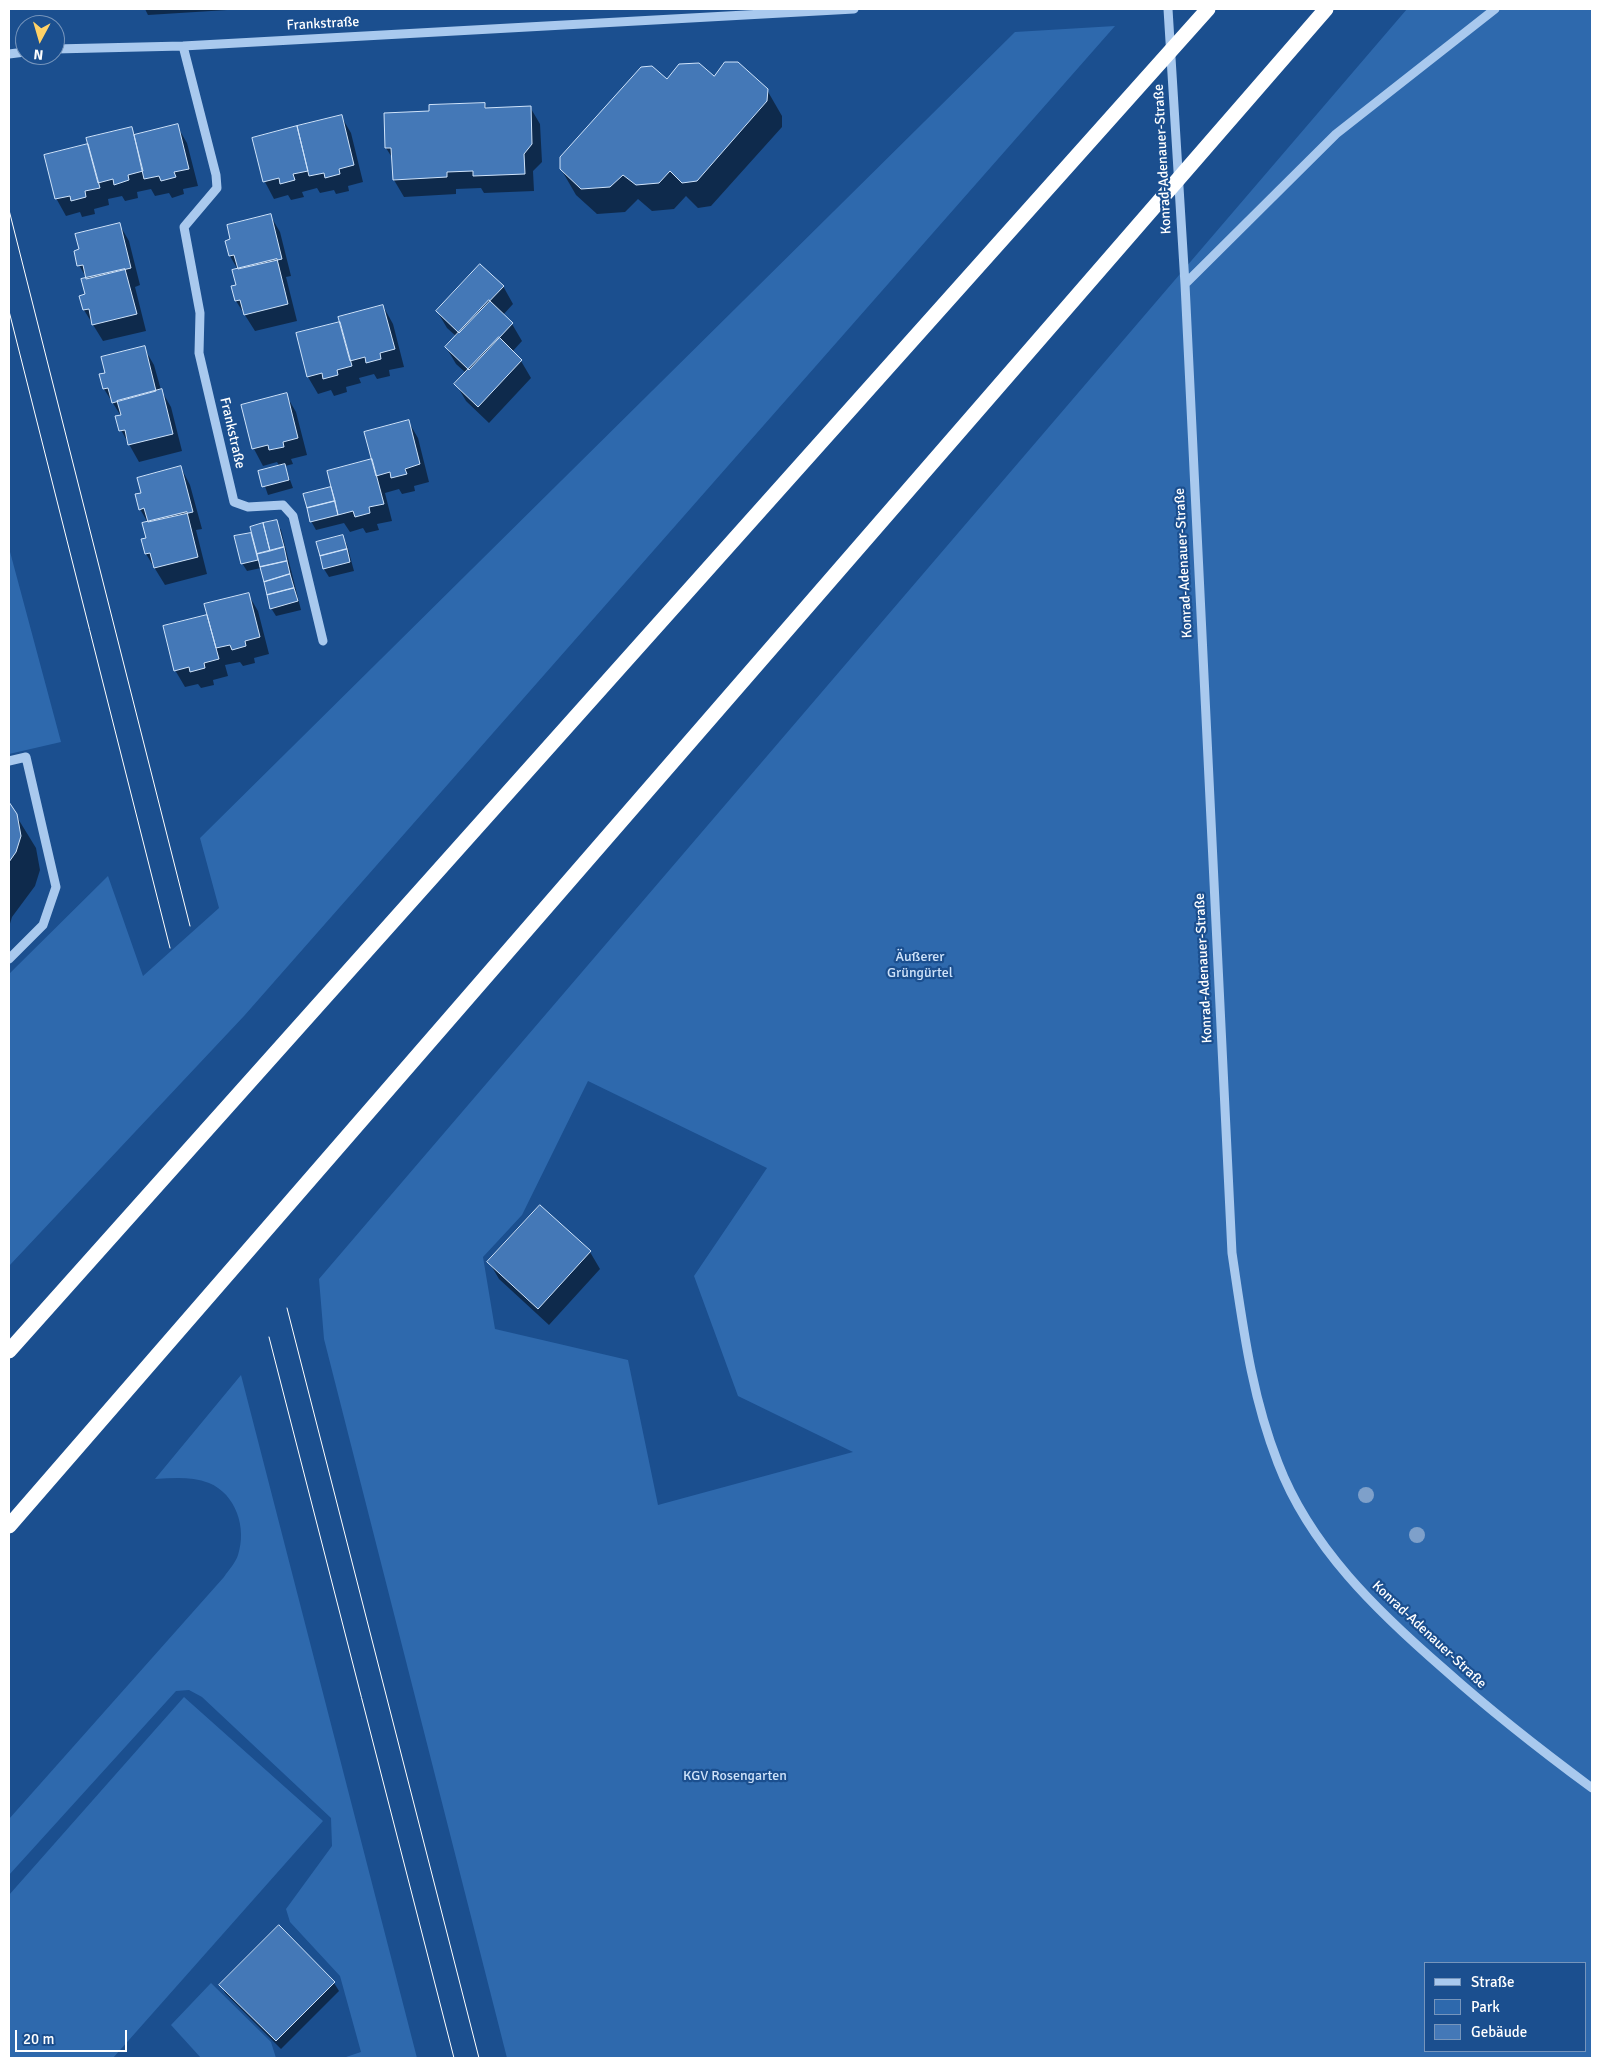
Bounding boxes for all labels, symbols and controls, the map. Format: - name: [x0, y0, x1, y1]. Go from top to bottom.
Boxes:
- street label: Frankstraße: [286, 14, 360, 34]
- north arrow: [15, 15, 65, 65]
- text: N: [33, 45, 44, 63]
- street label: Konrad-Adenauer-Straße: [1151, 83, 1175, 235]
- street label: Frankstraße: [216, 396, 248, 470]
- street label: Konrad-Adenauer-Straße: [1172, 487, 1196, 639]
- street label: Konrad-Adenauer-Straße: [1192, 892, 1216, 1044]
- park label: Äußerer Grüngürtel: [887, 949, 953, 982]
- street label: Konrad-Adenauer-Straße: [1368, 1578, 1490, 1692]
- park label: KGV Rosengarten: [683, 1768, 787, 1784]
- legend: [1424, 1962, 1586, 2052]
- text: Straße: [1471, 1973, 1515, 1991]
- text: Park: [1471, 1998, 1500, 2016]
- scale bar: [18, 2020, 130, 2052]
- text: Gebäude: [1471, 2023, 1527, 2041]
- text: 20 m: [23, 2030, 54, 2048]

